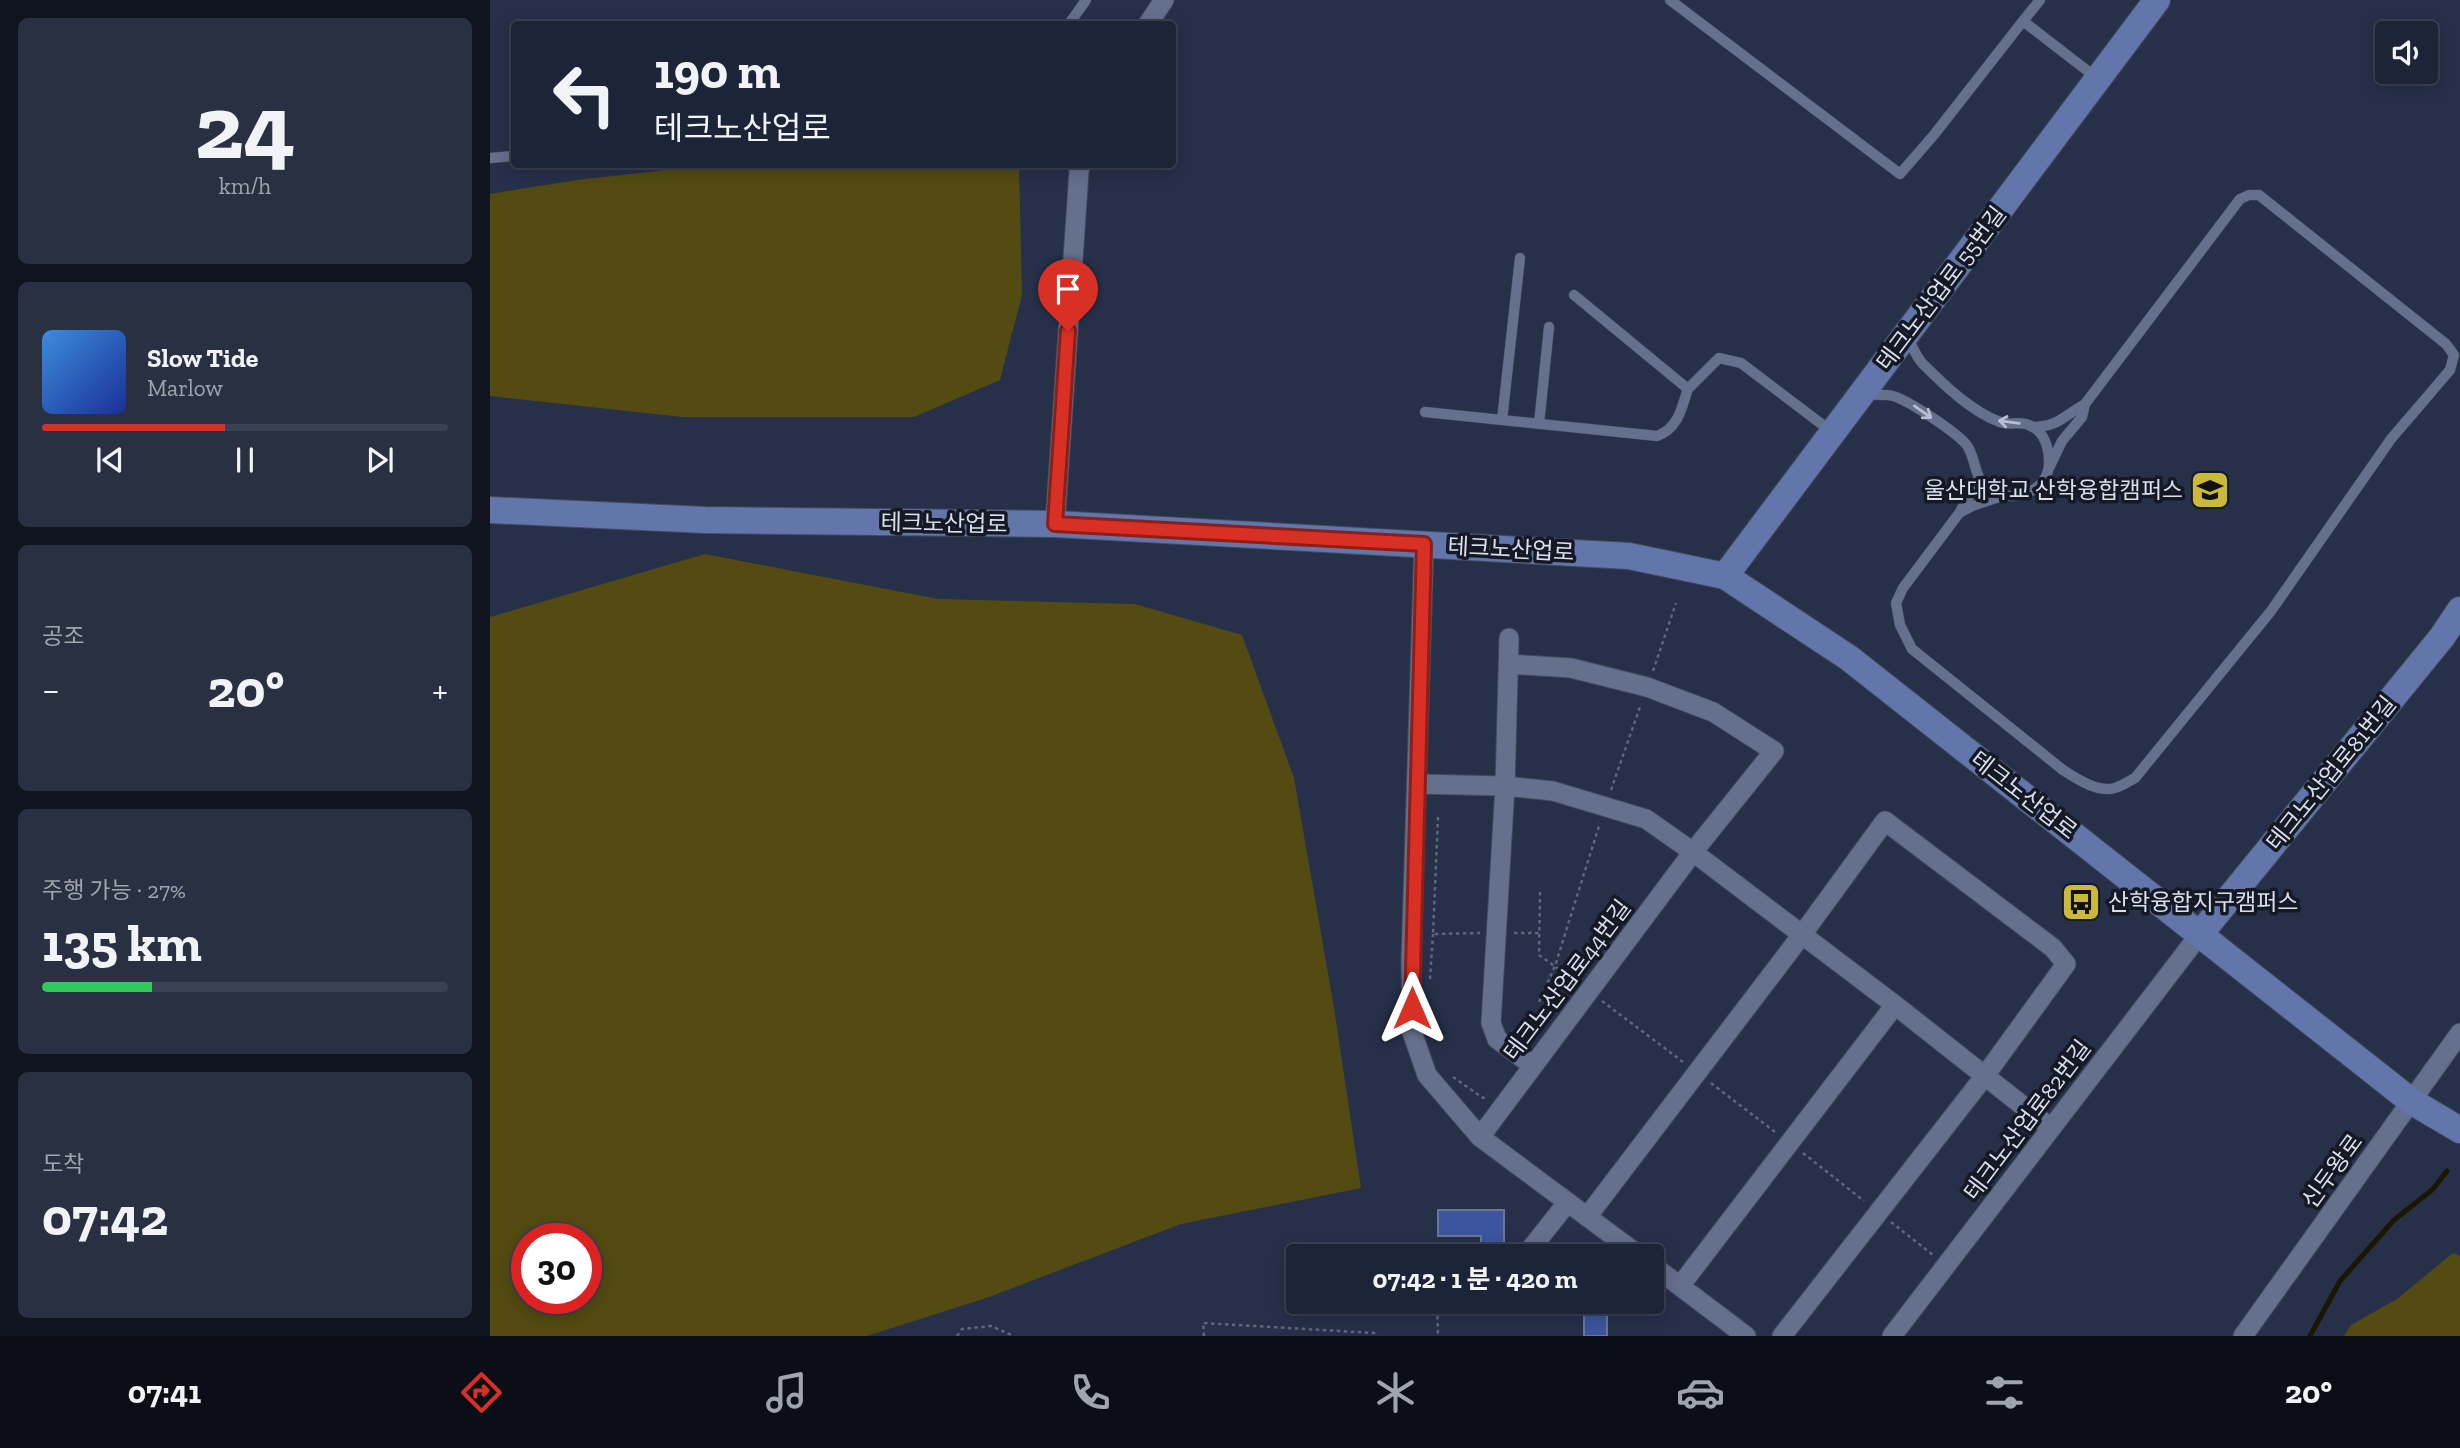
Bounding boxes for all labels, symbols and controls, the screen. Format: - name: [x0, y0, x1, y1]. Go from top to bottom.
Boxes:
- map controls: [2375, 21, 2438, 84]
- button: sound: [2375, 21, 2438, 84]
- text: 190 m: [654, 42, 780, 101]
- icon: left: [539, 49, 630, 140]
- text: 24: [195, 72, 295, 181]
- text: 테크노산업로: [654, 109, 831, 147]
- text: km/h: [219, 172, 271, 200]
- street label: 테크노산업로 55번길: [1870, 200, 2012, 376]
- pin: [1038, 259, 1098, 331]
- icon: arrive: [1049, 270, 1087, 308]
- text: Slow Tide: [147, 342, 258, 374]
- text: Marlow: [147, 374, 223, 402]
- one-way arrow: [1913, 405, 1932, 419]
- one-way arrow: [1998, 416, 2021, 429]
- icon: previous: [91, 441, 129, 479]
- icon: pause: [226, 441, 264, 479]
- icon: next: [361, 441, 399, 479]
- school or university icon: 울산대학교 산학융합캠퍼스: [2189, 469, 2231, 511]
- place label: 울산대학교 산학융합캠퍼스: [1924, 476, 2183, 504]
- street label: 테크노산업로: [880, 508, 1008, 538]
- street label: 테크노산업로: [1447, 532, 1575, 566]
- text: 공조: [42, 622, 84, 650]
- text: 20°: [208, 658, 284, 720]
- text: −: [42, 667, 60, 713]
- text: +: [432, 667, 448, 713]
- street label: 테크노산업로81번길: [2260, 690, 2402, 856]
- street label: 테크노산업로: [1965, 745, 2083, 845]
- text: 주행 가능 · 27%: [42, 876, 186, 904]
- bus stop icon: 산학융합지구캠퍼스: [2060, 881, 2102, 923]
- place label: 산학융합지구캠퍼스: [2108, 888, 2298, 916]
- street label: 테크노산업로44번길: [1497, 894, 1637, 1066]
- text: 135 km: [42, 912, 202, 974]
- position arrow: [1375, 971, 1449, 1045]
- street label: 테크노산업로82번길: [1958, 1034, 2096, 1206]
- street label: 신두왕로: [2296, 1129, 2368, 1213]
- text: 도착: [42, 1150, 84, 1178]
- text: 07:42: [42, 1186, 168, 1248]
- speed limit sign: 30: [511, 1223, 602, 1314]
- text: 07:42 · 1 분 · 420 m: [1372, 1263, 1578, 1295]
- icon: directions: [457, 1368, 506, 1417]
- icon: music: [762, 1368, 811, 1417]
- icon: phone: [1066, 1368, 1115, 1417]
- icon: climate: [1371, 1368, 1420, 1417]
- icon: car: [1676, 1368, 1725, 1417]
- icon: filters: [1980, 1368, 2029, 1417]
- text: 07:41: [128, 1373, 201, 1411]
- text: 20°: [2285, 1373, 2332, 1411]

